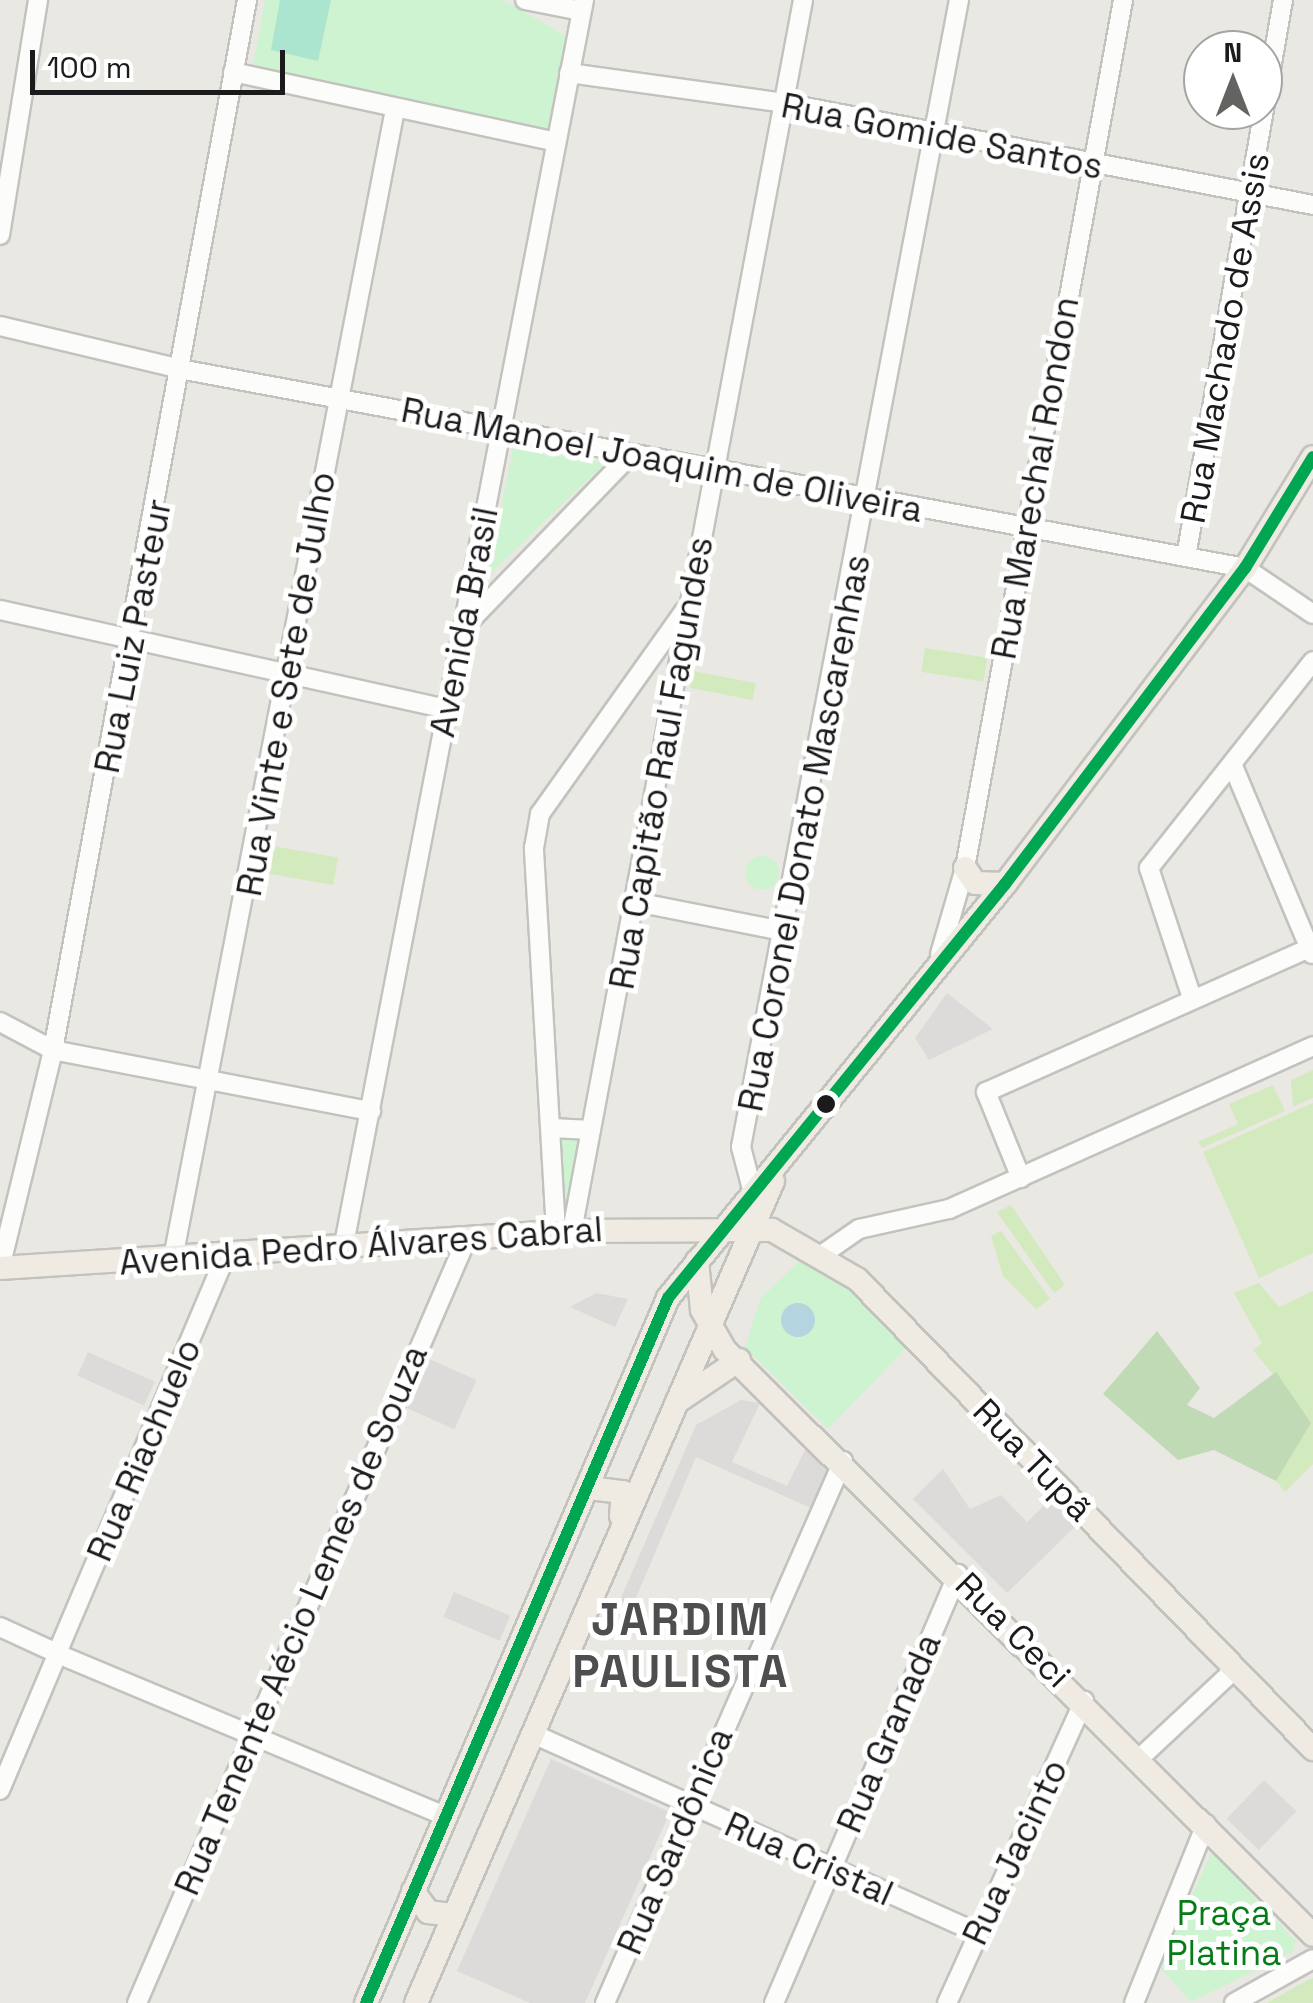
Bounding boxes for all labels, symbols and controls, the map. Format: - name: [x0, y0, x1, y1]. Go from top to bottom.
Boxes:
- scale bar: [35, 30, 290, 92]
- north arrow: [1183, 30, 1283, 130]
- text: N: [1224, 34, 1242, 70]
- text: 100 m: [47, 48, 132, 87]
- street label: Rua Gomide Santos: [778, 84, 1106, 188]
- street label: Rua Machado de Assis: [1172, 149, 1278, 527]
- street label: Rua Marechal Rondon: [982, 294, 1088, 662]
- street label: Rua Manoel Joaquim de Oliveira: [398, 389, 926, 531]
- street label: Rua Vinte e Sete de Julho: [228, 468, 344, 900]
- street label: Rua Luiz Pasteur: [86, 495, 180, 777]
- street label: Avenida Brasil: [421, 503, 507, 741]
- street label: Rua Capitão Raul Fagundes: [600, 533, 722, 993]
- street label: Rua Coronel Donato Mascarenhas: [729, 551, 879, 1115]
- unlabelled marker: [816, 1094, 836, 1114]
- street label: Avenida Pedro Álvares Cabral: [118, 1208, 604, 1284]
- street label: Rua Riachuelo: [78, 1333, 210, 1567]
- street label: Rua Tenente Aécio Lemes de Souza: [166, 1338, 436, 1902]
- street label: Rua Tupã: [964, 1390, 1102, 1530]
- street label: Rua Ceci: [947, 1564, 1079, 1696]
- district label: JARDIM PAULISTA: [572, 1593, 790, 1699]
- street label: Rua Granada: [828, 1627, 950, 1839]
- street label: Rua Sardônica: [608, 1721, 742, 1961]
- street label: Rua Jacinto: [954, 1753, 1076, 1951]
- street label: Rua Cristal: [718, 1803, 900, 1915]
- park label: Praça Platina: [1167, 1892, 1281, 1974]

